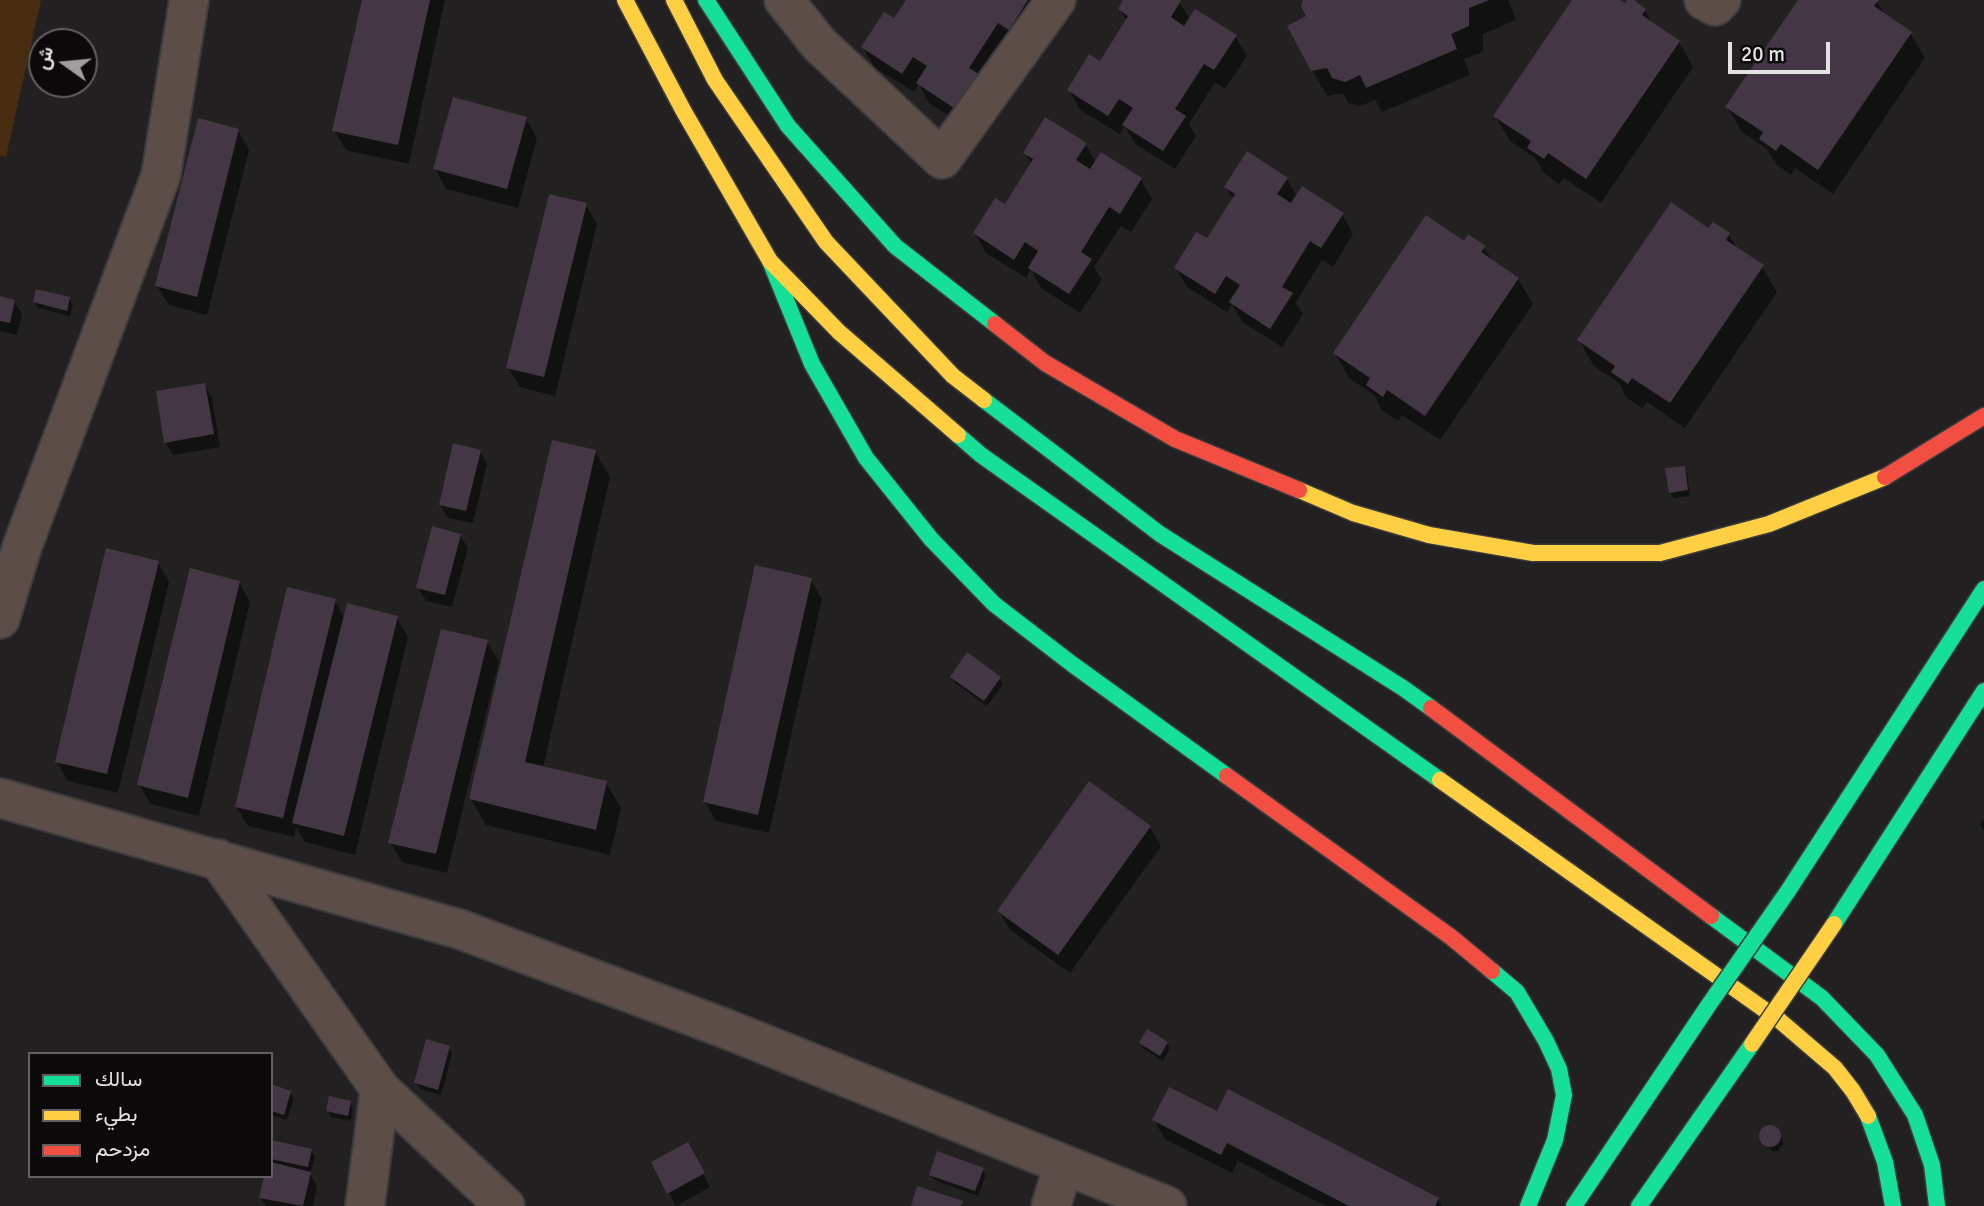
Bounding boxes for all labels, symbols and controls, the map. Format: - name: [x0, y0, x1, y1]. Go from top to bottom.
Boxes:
- north arrow: [28, 28, 98, 98]
- scale bar: [1732, 28, 1834, 72]
- text: 20 m: [1741, 41, 1785, 67]
- text: ش: [30, 44, 59, 72]
- legend: [28, 1052, 273, 1178]
- text: سالك: [95, 1066, 142, 1092]
- text: بطيء: [95, 1101, 138, 1127]
- text: مزدحم: [95, 1136, 150, 1162]

